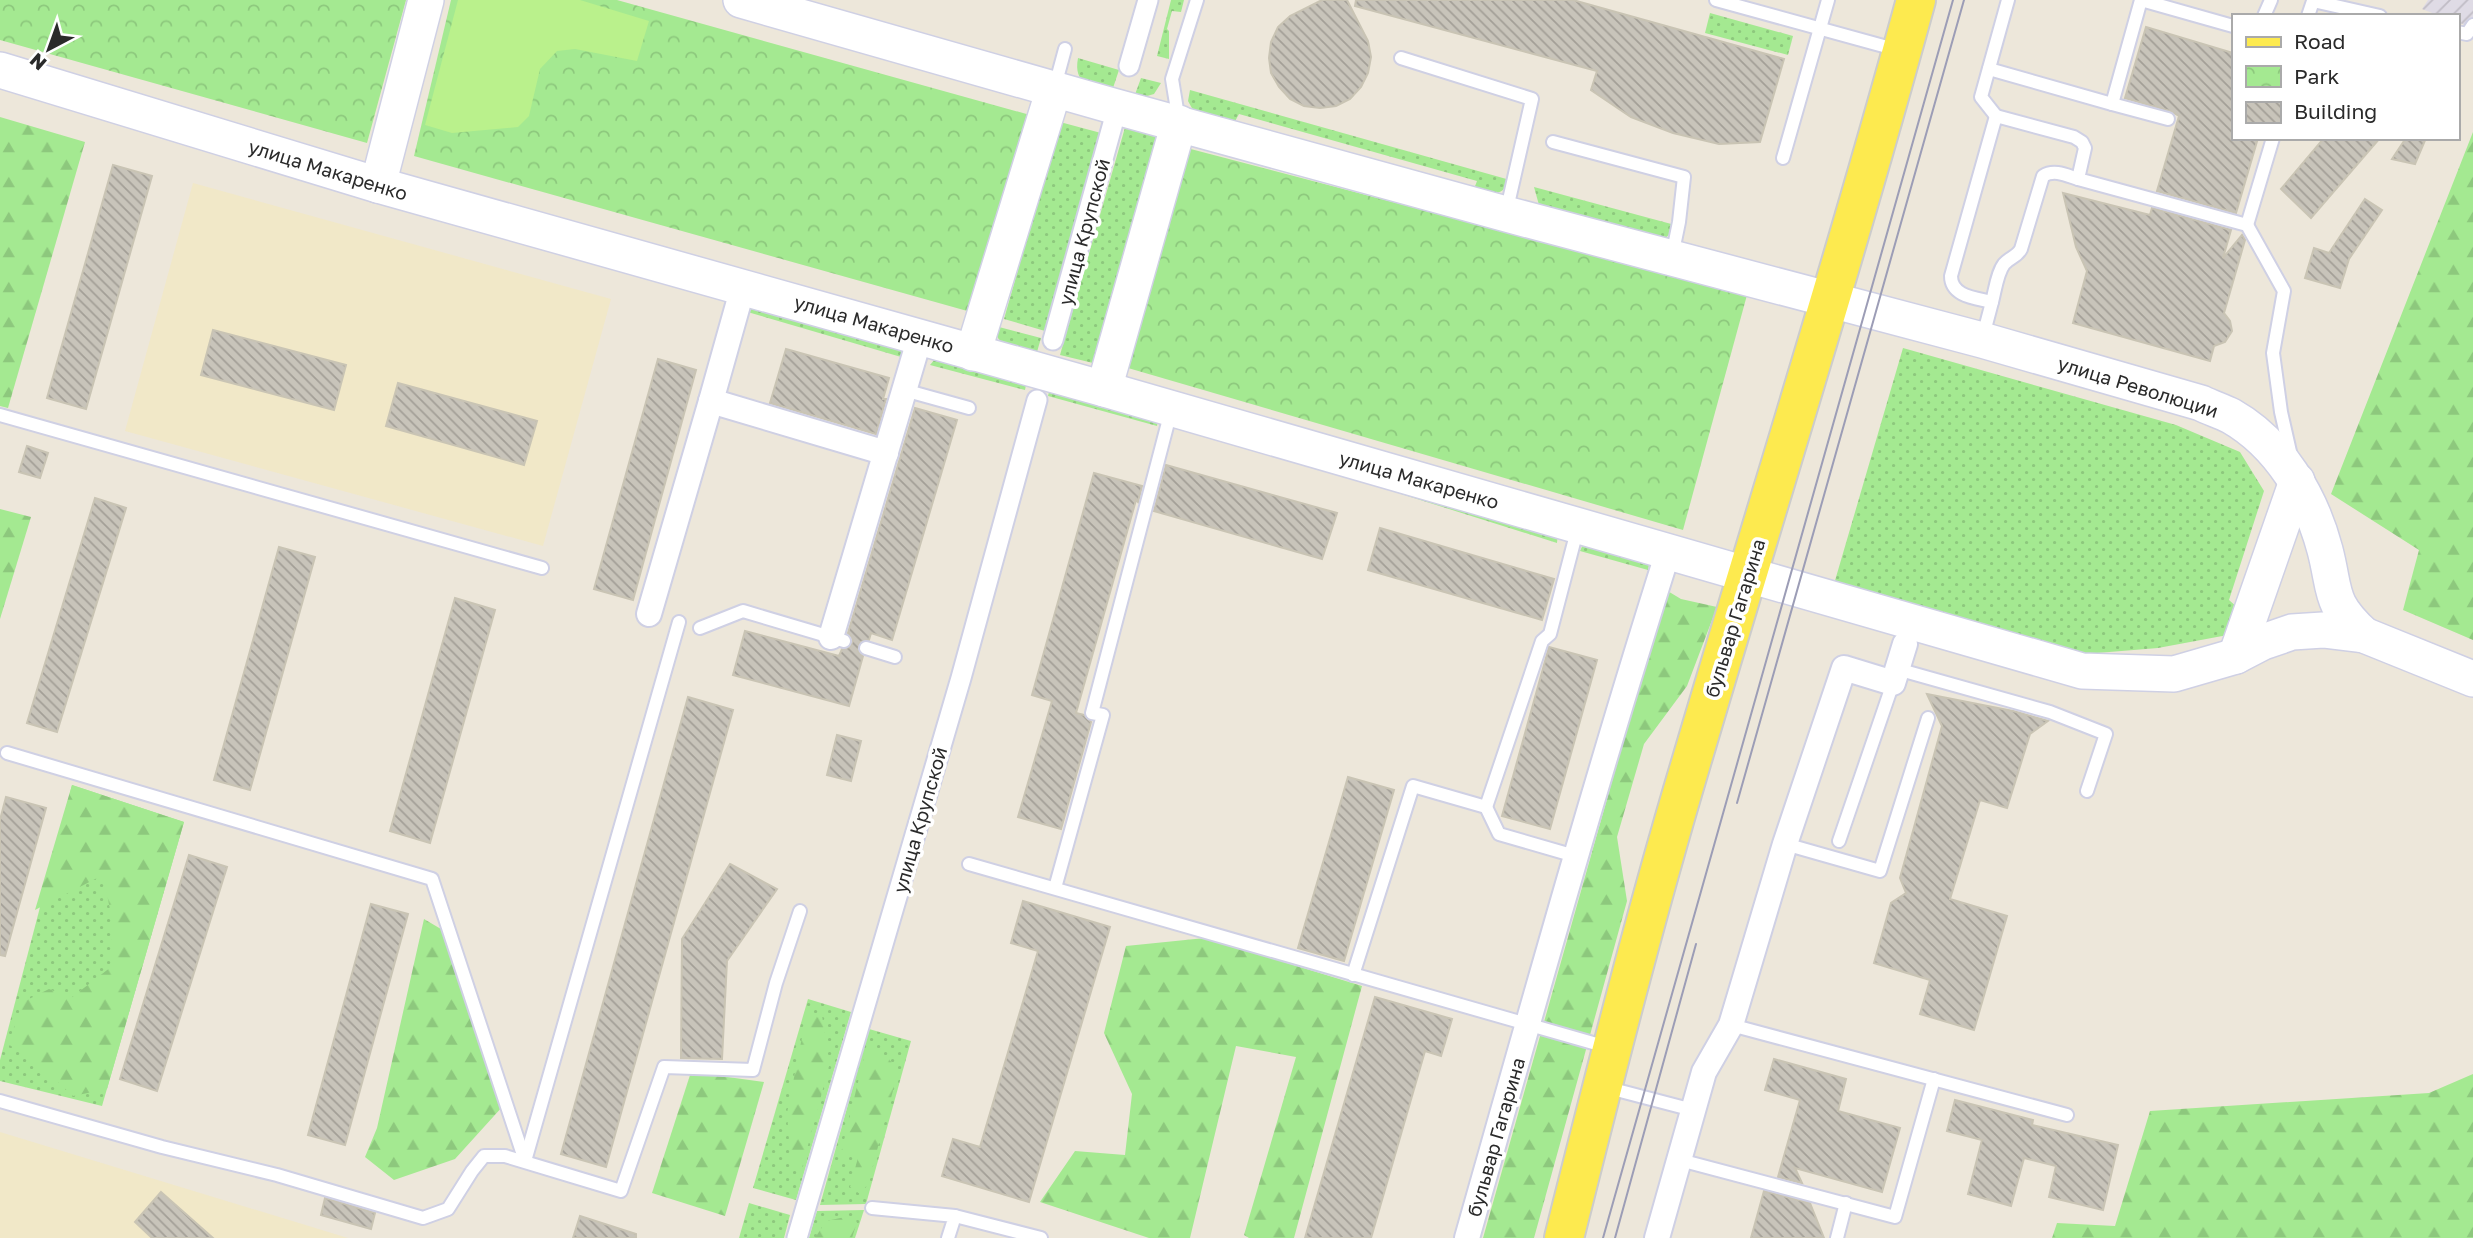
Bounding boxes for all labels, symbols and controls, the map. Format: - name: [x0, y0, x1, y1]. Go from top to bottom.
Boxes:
- north arrow: [14, 14, 84, 84]
- legend: [2232, 14, 2459, 140]
- text: Road: [2294, 28, 2345, 54]
- text: N: [25, 49, 51, 76]
- text: Park: [2294, 63, 2340, 89]
- text: Building: [2294, 98, 2377, 124]
- street label: улица Макаренко: [246, 134, 411, 205]
- street label: улица Крупской: [1053, 156, 1114, 308]
- street label: улица Макаренко: [792, 290, 957, 357]
- street label: улица Революции: [2055, 351, 2221, 422]
- street label: улица Макаренко: [1337, 446, 1502, 513]
- street label: бульвар Гагарина: [1699, 536, 1770, 700]
- street label: улица Крупской: [888, 744, 951, 896]
- street label: бульвар Гагарина: [1462, 1055, 1529, 1219]

